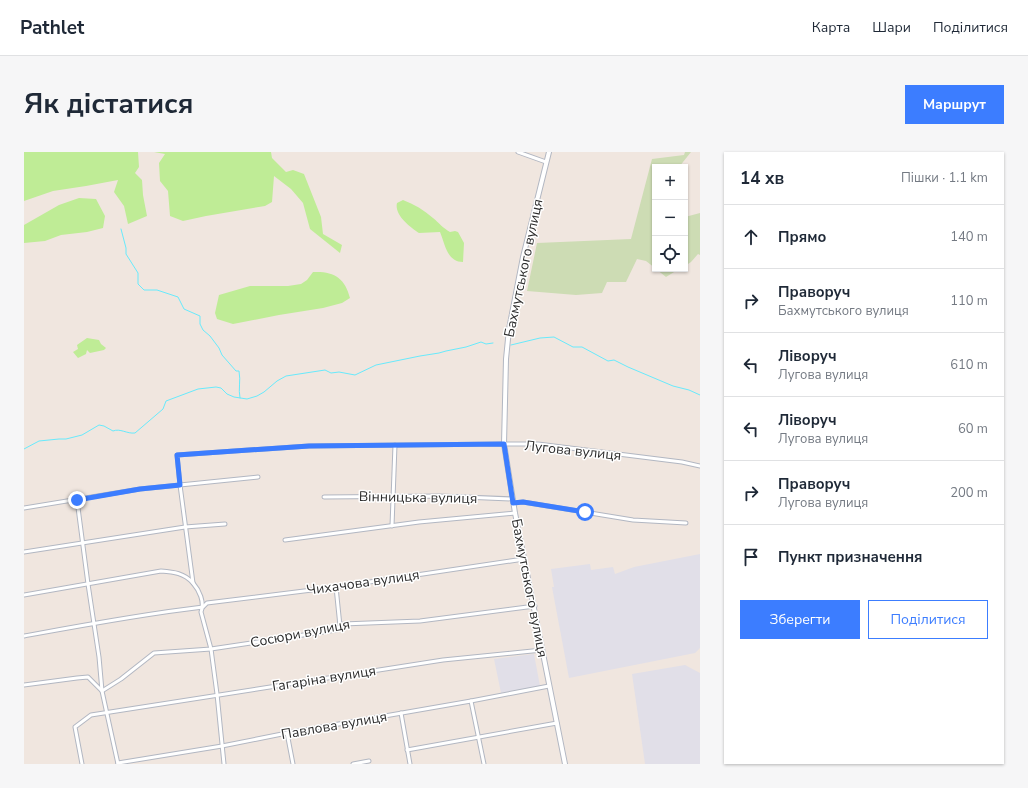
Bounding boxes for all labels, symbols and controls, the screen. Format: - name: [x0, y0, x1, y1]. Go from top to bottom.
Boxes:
- text: Pathlet: [20, 15, 84, 41]
- text: Карта: [812, 18, 850, 37]
- text: Шари: [872, 18, 911, 37]
- text: Поділитися: [933, 18, 1008, 37]
- text: Як дістатися: [24, 85, 193, 123]
- button: Маршрут: [905, 85, 1004, 124]
- map controls: [652, 164, 688, 272]
- button: +: [652, 164, 688, 200]
- text: 14 хв: [740, 167, 784, 190]
- text: Пішки · 1.1 km: [901, 169, 988, 187]
- street label: Бахмутського вулиця: [500, 197, 547, 339]
- button: −: [652, 200, 688, 236]
- icon: ahead: [740, 226, 762, 248]
- text: Прямо: [778, 227, 826, 247]
- text: 140 m: [950, 228, 988, 246]
- button: locate: [652, 236, 688, 272]
- text: Праворуч: [778, 282, 850, 302]
- icon: right: [740, 290, 762, 312]
- text: 110 m: [950, 292, 988, 310]
- text: Бахмутського вулиця: [778, 302, 909, 320]
- text: Ліворуч: [778, 346, 837, 366]
- icon: left: [740, 354, 762, 376]
- text: 610 m: [950, 356, 988, 374]
- text: Лугова вулиця: [778, 366, 868, 384]
- text: Ліворуч: [778, 410, 837, 430]
- icon: left: [740, 418, 762, 440]
- text: 60 m: [958, 420, 988, 438]
- text: Лугова вулиця: [778, 430, 868, 448]
- street label: Лугова вулиця: [524, 436, 622, 465]
- text: Праворуч: [778, 474, 850, 494]
- icon: right: [740, 482, 762, 504]
- text: 200 m: [950, 484, 988, 502]
- street label: Вінницька вулиця: [359, 487, 477, 508]
- route end: [68, 491, 86, 509]
- text: Лугова вулиця: [778, 494, 868, 512]
- route start: [576, 503, 594, 521]
- street label: Бахмутського вулиця: [507, 517, 552, 659]
- icon: arrive: [740, 546, 762, 568]
- text: Пункт призначення: [778, 547, 923, 567]
- street label: Чихачова вулиця: [305, 565, 421, 600]
- button: Зберегти: [740, 600, 860, 639]
- button: Поділитися: [868, 600, 988, 639]
- street label: Сосюри вулиця: [249, 614, 352, 652]
- street label: Гагаріна вулиця: [271, 661, 377, 696]
- street label: Павлова вулиця: [280, 707, 389, 744]

